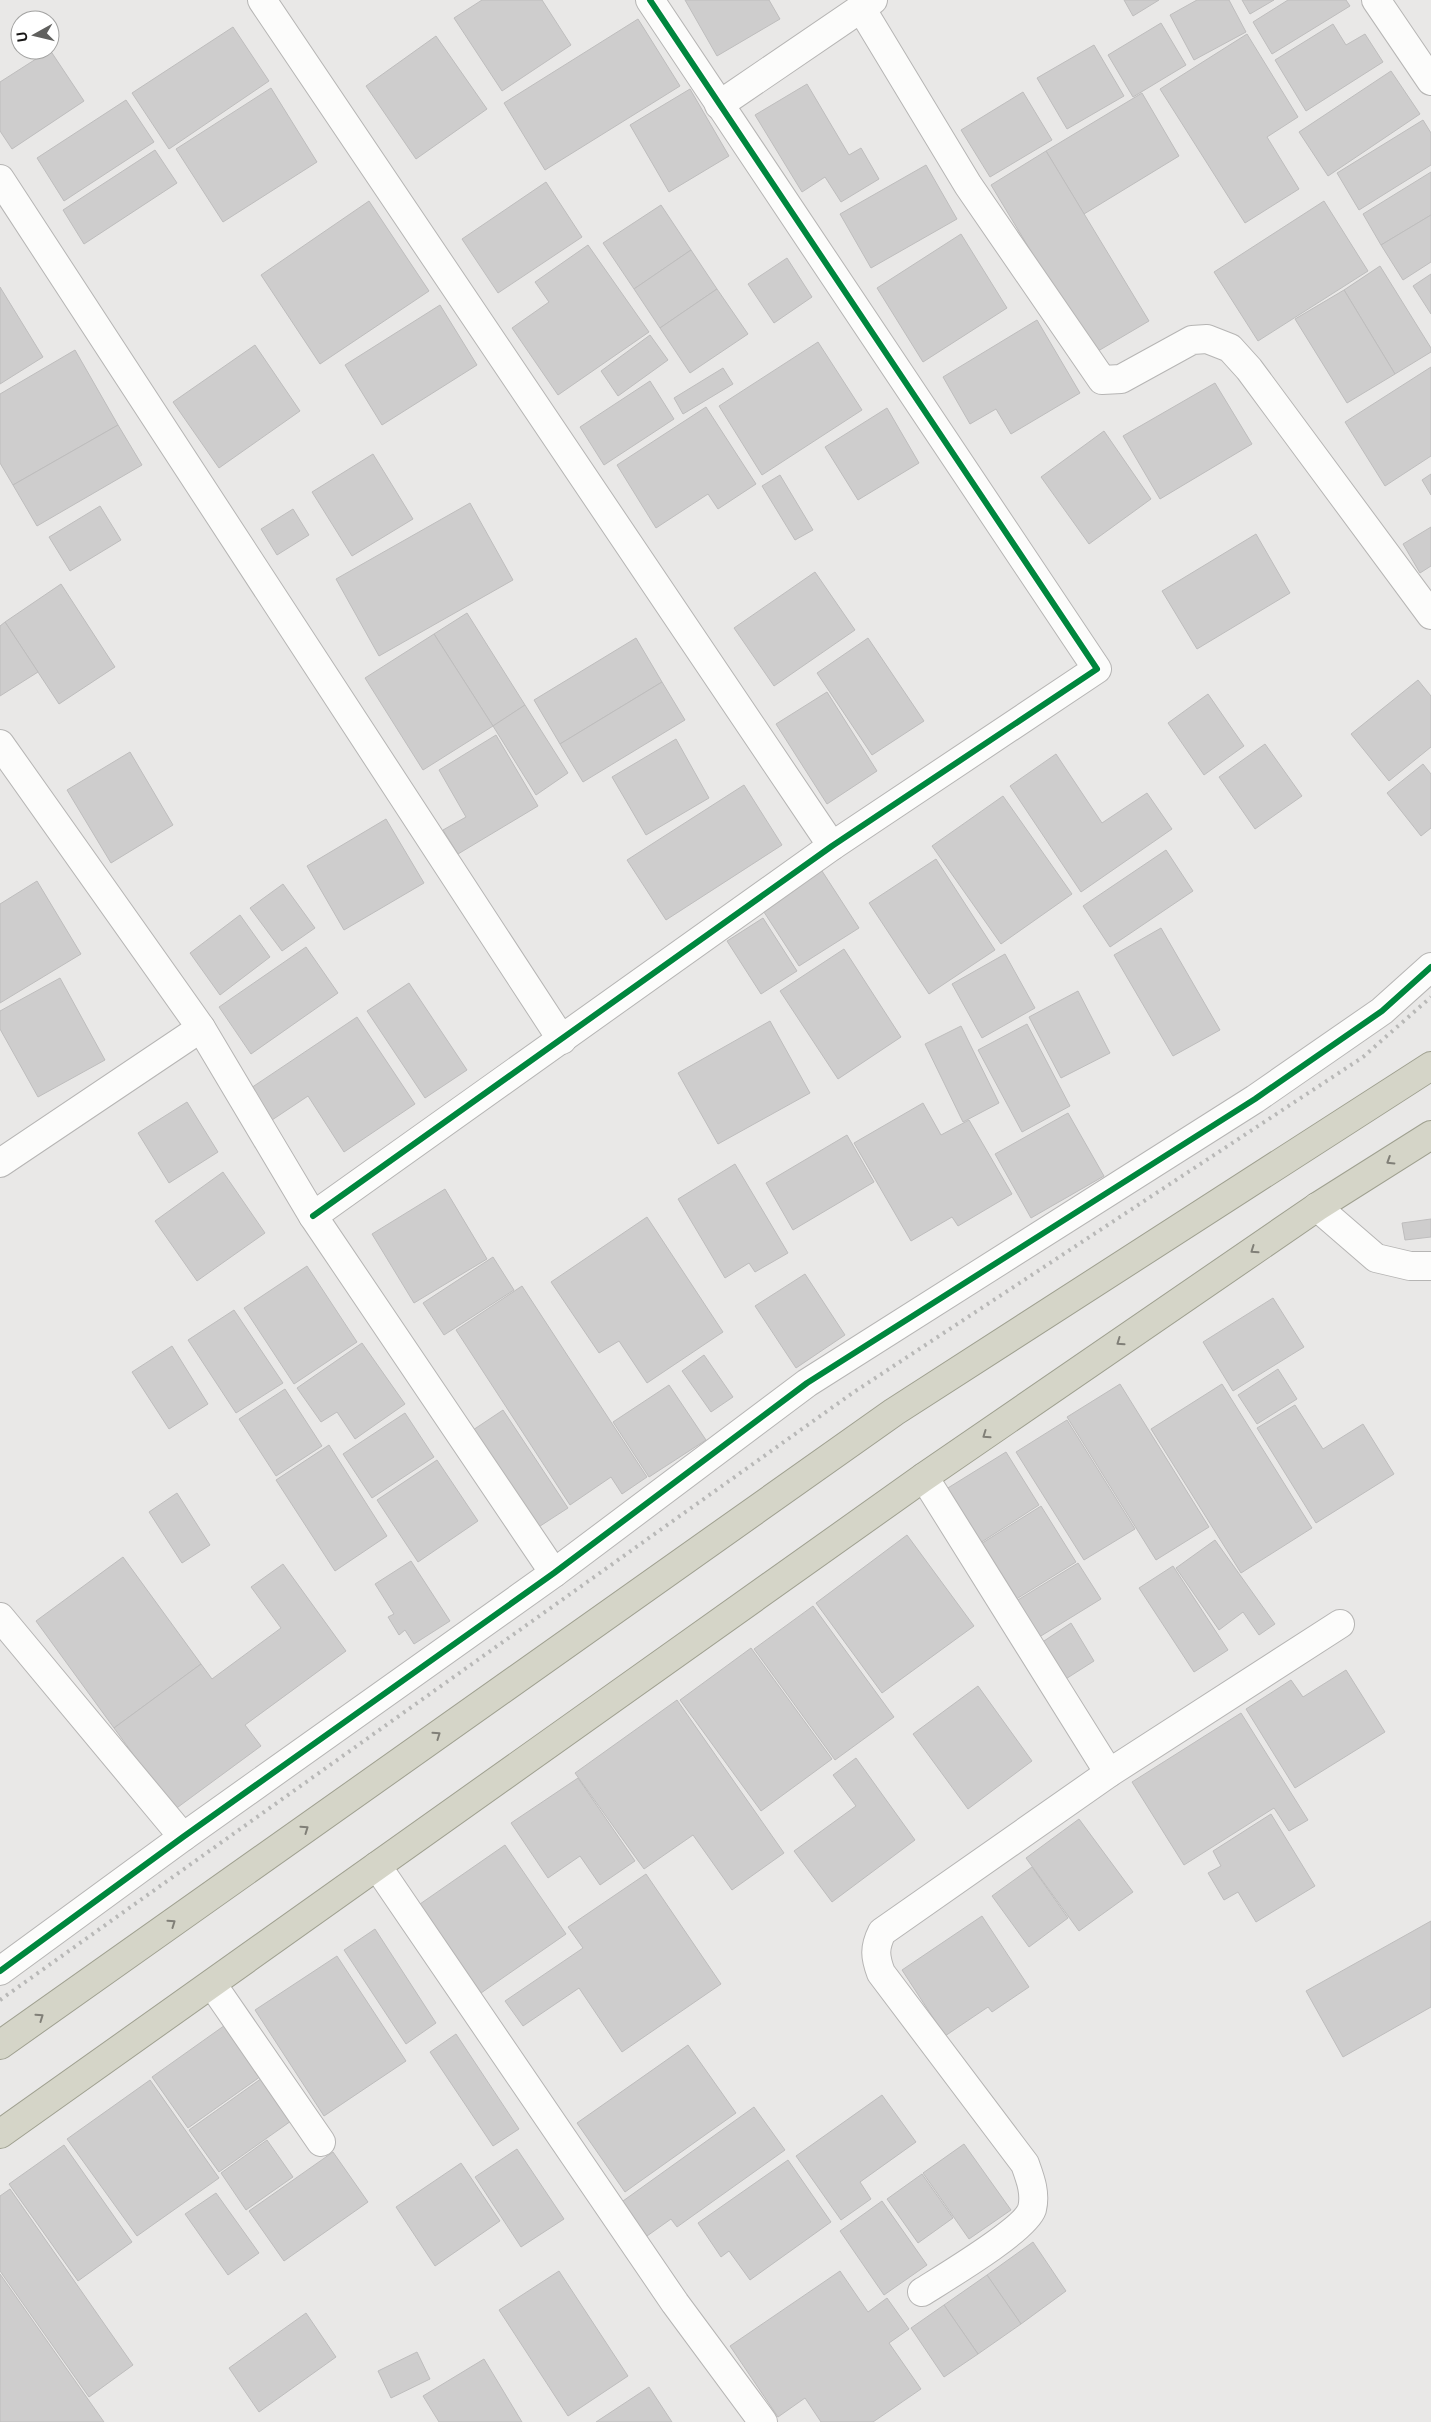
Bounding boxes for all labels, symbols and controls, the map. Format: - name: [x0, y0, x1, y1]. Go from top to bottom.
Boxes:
- north arrow: [10, 10, 60, 60]
- text: U: [13, 31, 31, 43]
- one-way arrow: [1386, 1155, 1395, 1165]
- one-way arrow: [1250, 1244, 1260, 1253]
- one-way arrow: [1116, 1336, 1125, 1346]
- one-way arrow: [982, 1429, 992, 1438]
- one-way arrow: [432, 1732, 441, 1741]
- one-way arrow: [299, 1826, 309, 1835]
- one-way arrow: [166, 1920, 176, 1929]
- one-way arrow: [34, 2014, 44, 2023]

